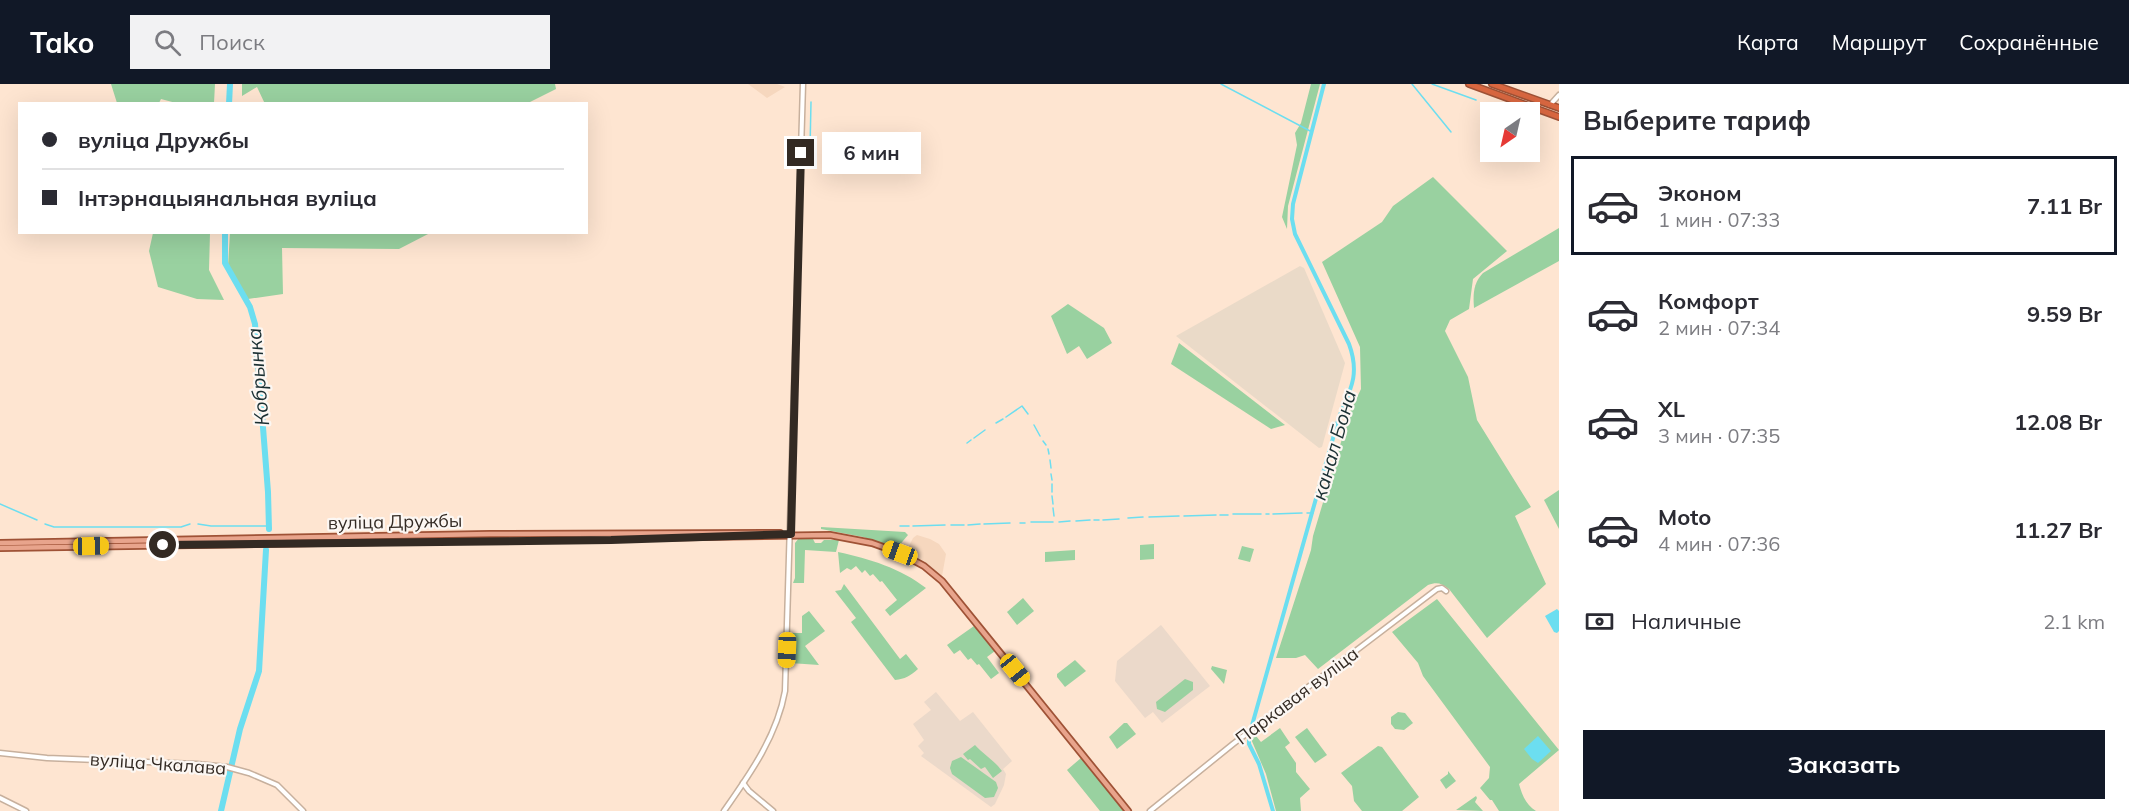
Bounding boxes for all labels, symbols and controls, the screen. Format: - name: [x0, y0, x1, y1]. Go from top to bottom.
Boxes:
- search box: [130, 15, 550, 69]
- text: Tako: [30, 25, 94, 60]
- icon: search: [151, 26, 184, 59]
- text: Поиск: [199, 28, 265, 56]
- text: Карта: [1737, 29, 1799, 55]
- text: Маршрут: [1832, 29, 1926, 55]
- text: Сохранённые: [1959, 29, 2099, 55]
- north arrow: [1480, 102, 1540, 162]
- map controls: [1480, 102, 1540, 162]
- text: Выберите тариф: [1583, 103, 1811, 137]
- text: вуліца Дружбы: [78, 126, 249, 154]
- callout: 6 мин: [822, 132, 921, 174]
- route end: [787, 139, 814, 166]
- text: 6 мин: [843, 140, 900, 165]
- icon: car: [1586, 179, 1640, 233]
- text: Эконом: [1658, 179, 1742, 207]
- text: Інтэрнацыянальная вуліца: [78, 184, 377, 212]
- text: 7.11 Br: [2027, 192, 2102, 220]
- text: 1 мин · 07:33: [1658, 207, 1780, 232]
- icon: car: [1586, 287, 1640, 341]
- text: Комфорт: [1658, 287, 1759, 315]
- text: 9.59 Br: [2027, 300, 2102, 328]
- text: 2 мин · 07:34: [1658, 315, 1780, 340]
- water label: Кобрынка: [241, 327, 274, 427]
- water label: канал Бона: [1306, 387, 1361, 503]
- icon: car: [1586, 395, 1640, 449]
- text: XL: [1658, 395, 1685, 423]
- text: 12.08 Br: [2014, 408, 2102, 436]
- text: 3 мин · 07:35: [1658, 423, 1780, 448]
- icon: car: [1586, 503, 1640, 557]
- text: Moto: [1658, 503, 1711, 531]
- street label: вуліца Дружбы: [328, 509, 462, 534]
- text: 11.27 Br: [2014, 516, 2102, 544]
- route start: [149, 531, 176, 558]
- text: 4 мин · 07:36: [1658, 531, 1780, 556]
- car: [73, 537, 109, 555]
- car: [880, 538, 920, 568]
- icon: cash: [1583, 605, 1616, 638]
- text: Наличные: [1631, 607, 1741, 635]
- text: 2.1 km: [2043, 609, 2105, 634]
- car: [777, 632, 797, 668]
- street label: Паркавая вуліца: [1231, 642, 1363, 749]
- car: [997, 650, 1033, 690]
- button: Заказать: [1583, 730, 2105, 799]
- street label: вуліца Чкалава: [89, 747, 227, 780]

